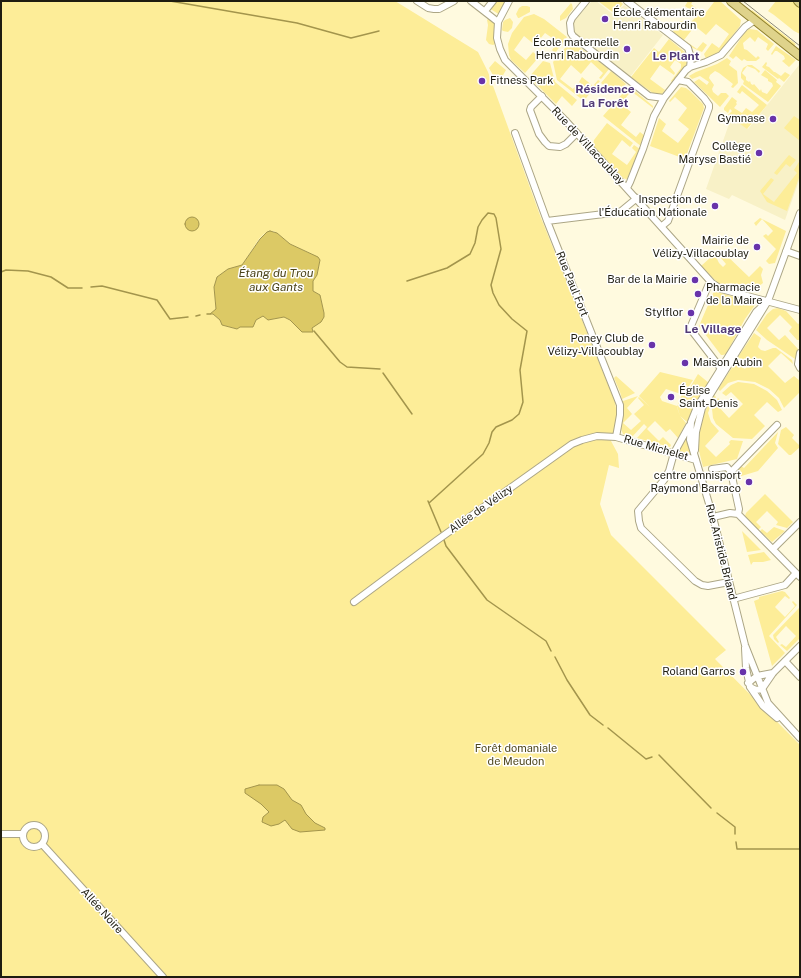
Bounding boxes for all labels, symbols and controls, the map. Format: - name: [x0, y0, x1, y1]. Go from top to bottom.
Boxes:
- place label: École élémentaire Henri Rabourdin: [613, 6, 705, 32]
- marker: École élémentaire Henri Rabourdin: [600, 14, 610, 24]
- place label: École maternelle Henri Rabourdin: [533, 36, 619, 62]
- marker: École maternelle Henri Rabourdin: [622, 44, 632, 54]
- district label: Le Plant: [653, 49, 699, 63]
- place label: Fitness Park: [490, 74, 553, 88]
- marker: Fitness Park: [477, 76, 487, 86]
- district label: Résidence La Forêt: [575, 82, 635, 110]
- street label: Rue de Villacoublay: [549, 105, 627, 187]
- place label: Gymnase: [717, 112, 765, 126]
- marker: Gymnase: [768, 114, 778, 124]
- place label: Collège Maryse Bastié: [678, 140, 751, 166]
- marker: Collège Maryse Bastié: [754, 148, 764, 158]
- place label: Inspection de l'Éducation Nationale: [599, 193, 707, 219]
- marker: Inspection de l'Éducation Nationale: [710, 201, 720, 211]
- place label: Mairie de Vélizy-Villacoublay: [653, 234, 749, 260]
- marker: Mairie de Vélizy-Villacoublay: [752, 242, 762, 252]
- street label: Rue Paul Fort: [553, 249, 591, 319]
- water label: Étang du Trou aux Gants: [238, 266, 314, 294]
- place label: Bar de la Mairie: [607, 273, 687, 287]
- marker: Bar de la Mairie: [690, 275, 700, 285]
- place label: Pharmacie de la Maire: [706, 281, 763, 307]
- marker: Pharmacie de la Maire: [693, 289, 703, 299]
- place label: Stylflor: [645, 306, 683, 320]
- marker: Stylflor: [686, 308, 696, 318]
- district label: Le Village: [685, 322, 741, 336]
- place label: Poney Club de Vélizy-Villacoublay: [548, 332, 644, 358]
- marker: Poney Club de Vélizy-Villacoublay: [647, 340, 657, 350]
- place label: Maison Aubin: [693, 356, 762, 370]
- marker: Maison Aubin: [680, 358, 690, 368]
- place label: Église Saint-Denis: [679, 384, 738, 410]
- marker: Église Saint-Denis: [666, 392, 676, 402]
- street label: Rue Michelet: [622, 432, 690, 464]
- place label: centre omnisport Raymond Barraco: [650, 469, 741, 495]
- marker: centre omnisport Raymond Barraco: [744, 477, 754, 487]
- street label: Allée de Vélizy: [447, 482, 515, 536]
- street label: Rue Aristide Briand: [703, 502, 739, 602]
- place label: Roland Garros: [662, 665, 735, 679]
- marker: Roland Garros: [738, 667, 748, 677]
- park label: Forêt domaniale de Meudon: [475, 742, 557, 768]
- street label: Allée Noire: [78, 885, 126, 937]

